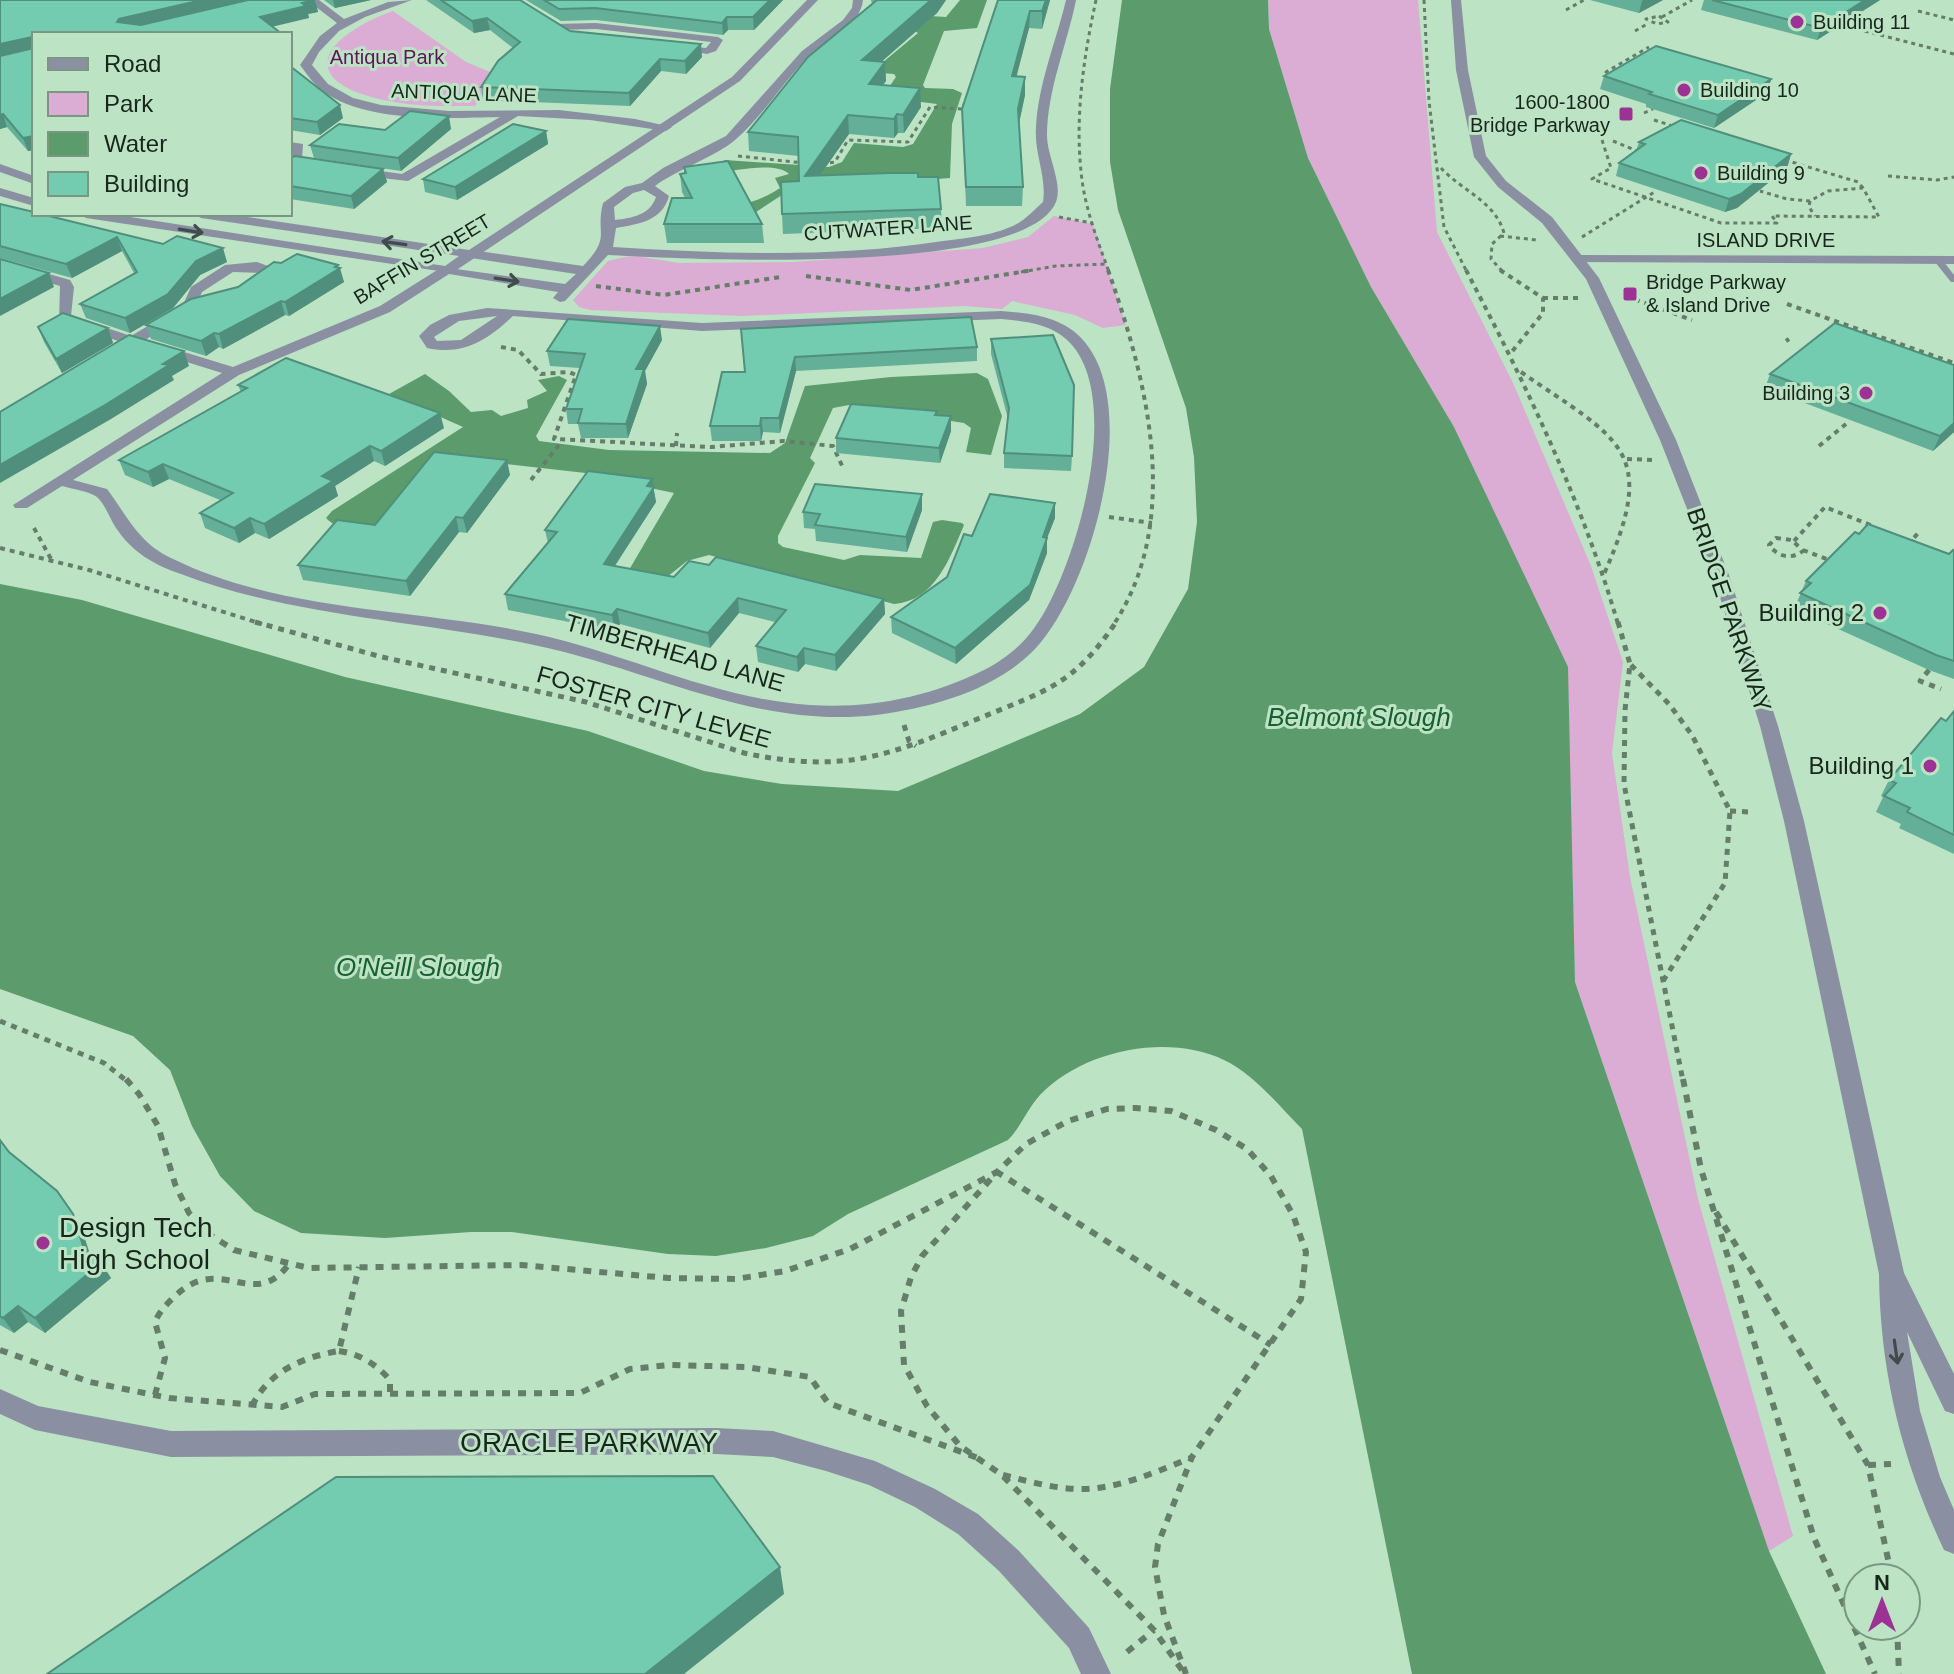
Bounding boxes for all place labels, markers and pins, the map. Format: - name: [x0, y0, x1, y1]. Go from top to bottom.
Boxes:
- place label: Building 11: [1813, 11, 1910, 33]
- marker: Building 11: [1788, 13, 1806, 31]
- place label: Building 10: [1700, 79, 1799, 101]
- marker: Building 10: [1675, 81, 1693, 99]
- place label: 1600-1800 Bridge Parkway: [1470, 91, 1610, 136]
- marker: 1600-1800 Bridge Parkway: [1617, 105, 1635, 123]
- place label: Building 9: [1717, 162, 1805, 184]
- marker: Building 9: [1692, 164, 1710, 182]
- place label: Bridge Parkway & Island Drive: [1646, 271, 1786, 316]
- marker: Bridge Parkway & Island Drive: [1621, 285, 1639, 303]
- place label: Building 3: [1762, 382, 1850, 404]
- marker: Building 3: [1857, 384, 1875, 402]
- place label: Building 2: [1759, 599, 1864, 626]
- marker: Building 2: [1871, 604, 1889, 622]
- place label: Building 1: [1809, 752, 1914, 779]
- marker: Building 1: [1921, 757, 1939, 775]
- place label: Design Tech High School: [59, 1212, 213, 1275]
- marker: Design Tech High School: [34, 1234, 52, 1252]

